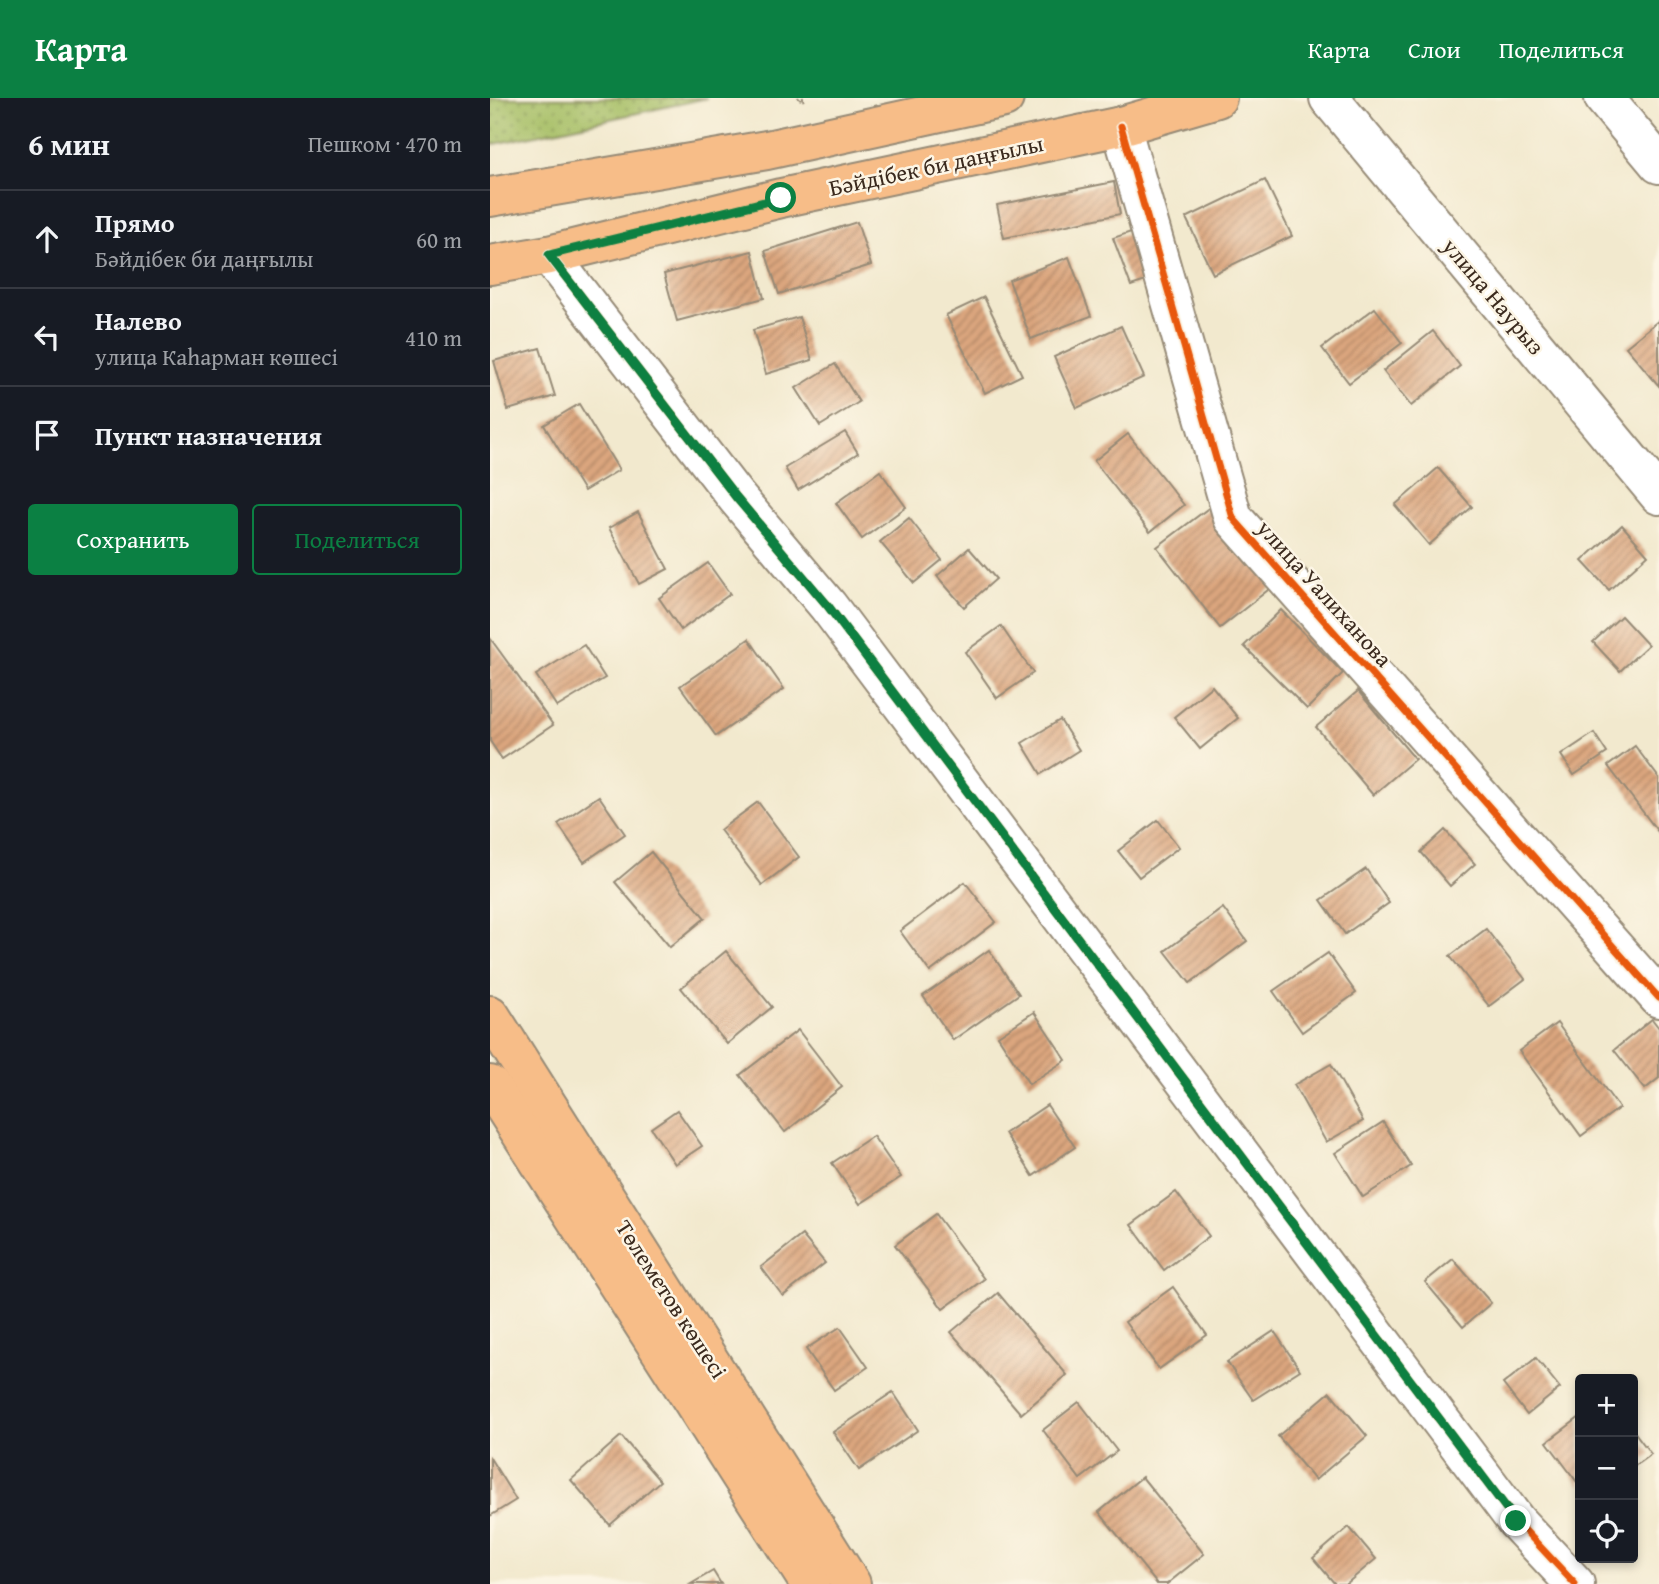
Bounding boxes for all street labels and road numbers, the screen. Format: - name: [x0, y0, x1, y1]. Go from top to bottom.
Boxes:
- street label: Бәйдібек би даңғылы: [826, 126, 1046, 204]
- street label: улица Наурыз: [1435, 230, 1553, 362]
- street label: улица Уалиханова: [1249, 511, 1400, 674]
- street label: Төлеметов көшесі: [608, 1213, 736, 1385]

